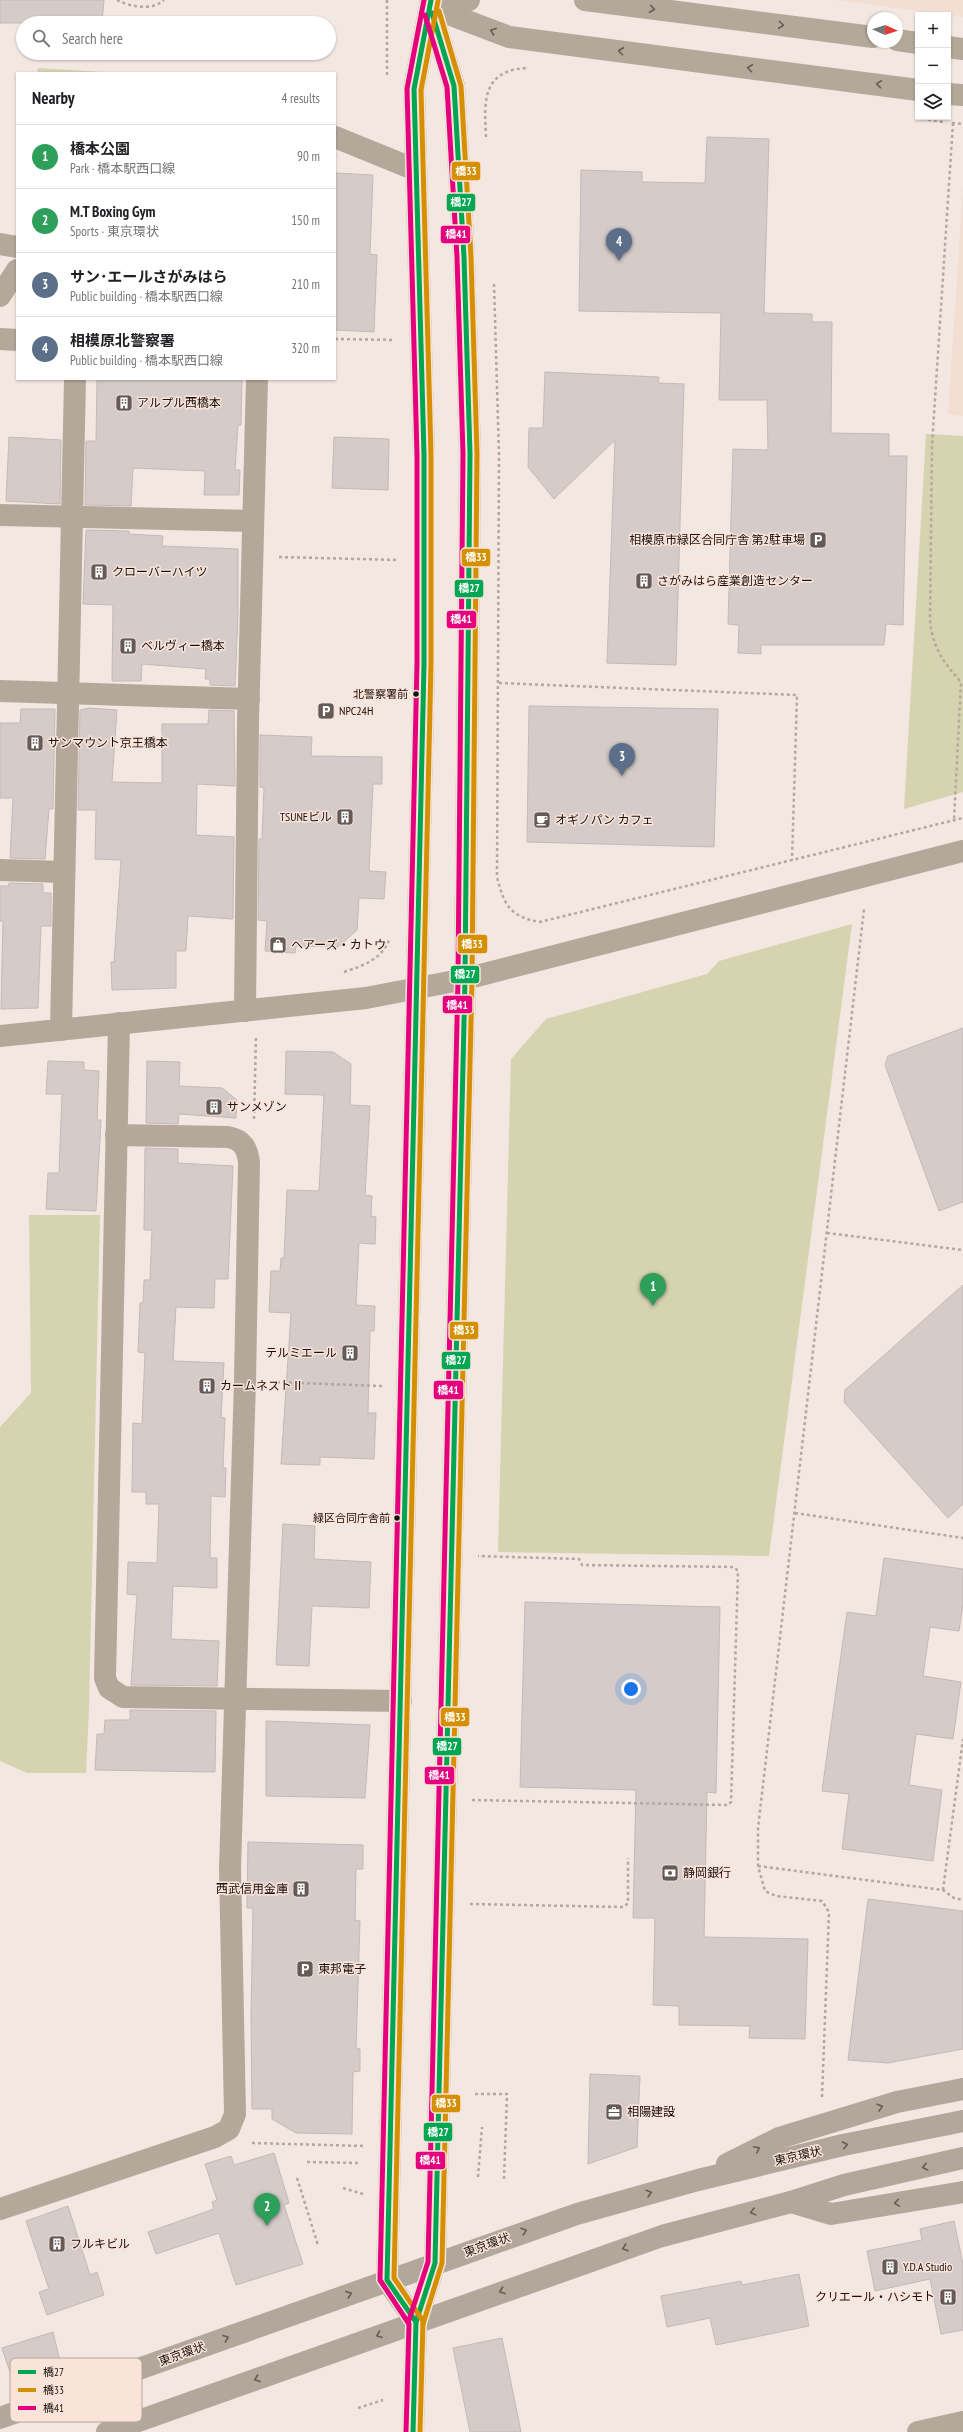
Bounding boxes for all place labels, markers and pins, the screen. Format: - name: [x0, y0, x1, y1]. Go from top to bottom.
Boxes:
- pin: 4: [606, 228, 632, 261]
- building icon: アルプル西橋本: [114, 393, 134, 413]
- place label: アルプル西橋本: [137, 395, 221, 410]
- parking icon: 相模原市緑区合同庁舎 第2駐車場: [808, 530, 828, 550]
- place label: 相模原市緑区合同庁舎 第2駐車場: [629, 532, 805, 547]
- building icon: クローバーハイツ: [89, 562, 109, 582]
- place label: クローバーハイツ: [112, 564, 207, 579]
- building icon: さがみはら産業創造センター: [634, 571, 654, 591]
- place label: さがみはら産業創造センター: [657, 573, 813, 588]
- building icon: ベルヴィー橋本: [118, 636, 138, 656]
- place label: ベルヴィー橋本: [141, 638, 225, 653]
- place label: 北警察署前: [353, 687, 408, 701]
- marker: 北警察署前: [411, 689, 421, 699]
- parking icon: NPC24H: [316, 701, 336, 721]
- place label: NPC24H: [339, 703, 373, 718]
- building icon: サンマウント京王橋本: [25, 733, 45, 753]
- place label: サンマウント京王橋本: [48, 735, 168, 750]
- pin: 3: [609, 743, 635, 776]
- building icon: TSUNEビル: [335, 807, 355, 827]
- place label: TSUNEビル: [280, 809, 332, 824]
- cafe icon: オギノパン カフェ: [532, 810, 552, 830]
- place label: オギノパン カフェ: [555, 812, 654, 827]
- shop icon: ヘアーズ・カトウ: [268, 935, 288, 955]
- place label: ヘアーズ・カトウ: [291, 937, 386, 952]
- building icon: サンメゾン: [204, 1097, 224, 1117]
- place label: サンメゾン: [227, 1099, 287, 1114]
- pin: 1: [640, 1273, 666, 1306]
- building icon: テルミエール: [340, 1343, 360, 1363]
- place label: テルミエール: [265, 1345, 337, 1360]
- building icon: カームネストⅡ: [197, 1376, 217, 1396]
- place label: カームネストⅡ: [220, 1378, 304, 1393]
- place label: 緑区合同庁舎前: [313, 1511, 390, 1525]
- marker: 緑区合同庁舎前: [392, 1513, 402, 1523]
- bank icon: 静岡銀行: [660, 1863, 680, 1883]
- place label: 静岡銀行: [683, 1865, 731, 1880]
- building icon: 西武信用金庫: [291, 1879, 311, 1899]
- place label: 西武信用金庫: [216, 1881, 288, 1896]
- parking icon: 東邦電子: [295, 1959, 315, 1979]
- place label: 東邦電子: [318, 1961, 366, 1976]
- office icon: 相陽建設: [604, 2102, 624, 2122]
- place label: 相陽建設: [627, 2104, 675, 2119]
- pin: 2: [254, 2193, 280, 2226]
- building icon: フルキビル: [47, 2234, 67, 2254]
- place label: フルキビル: [70, 2236, 130, 2251]
- building icon: Y.D.A Studio: [880, 2257, 900, 2277]
- place label: Y.D.A Studio: [903, 2259, 952, 2274]
- building icon: クリエール・ハシモト: [938, 2287, 958, 2307]
- place label: クリエール・ハシモト: [815, 2289, 935, 2304]

